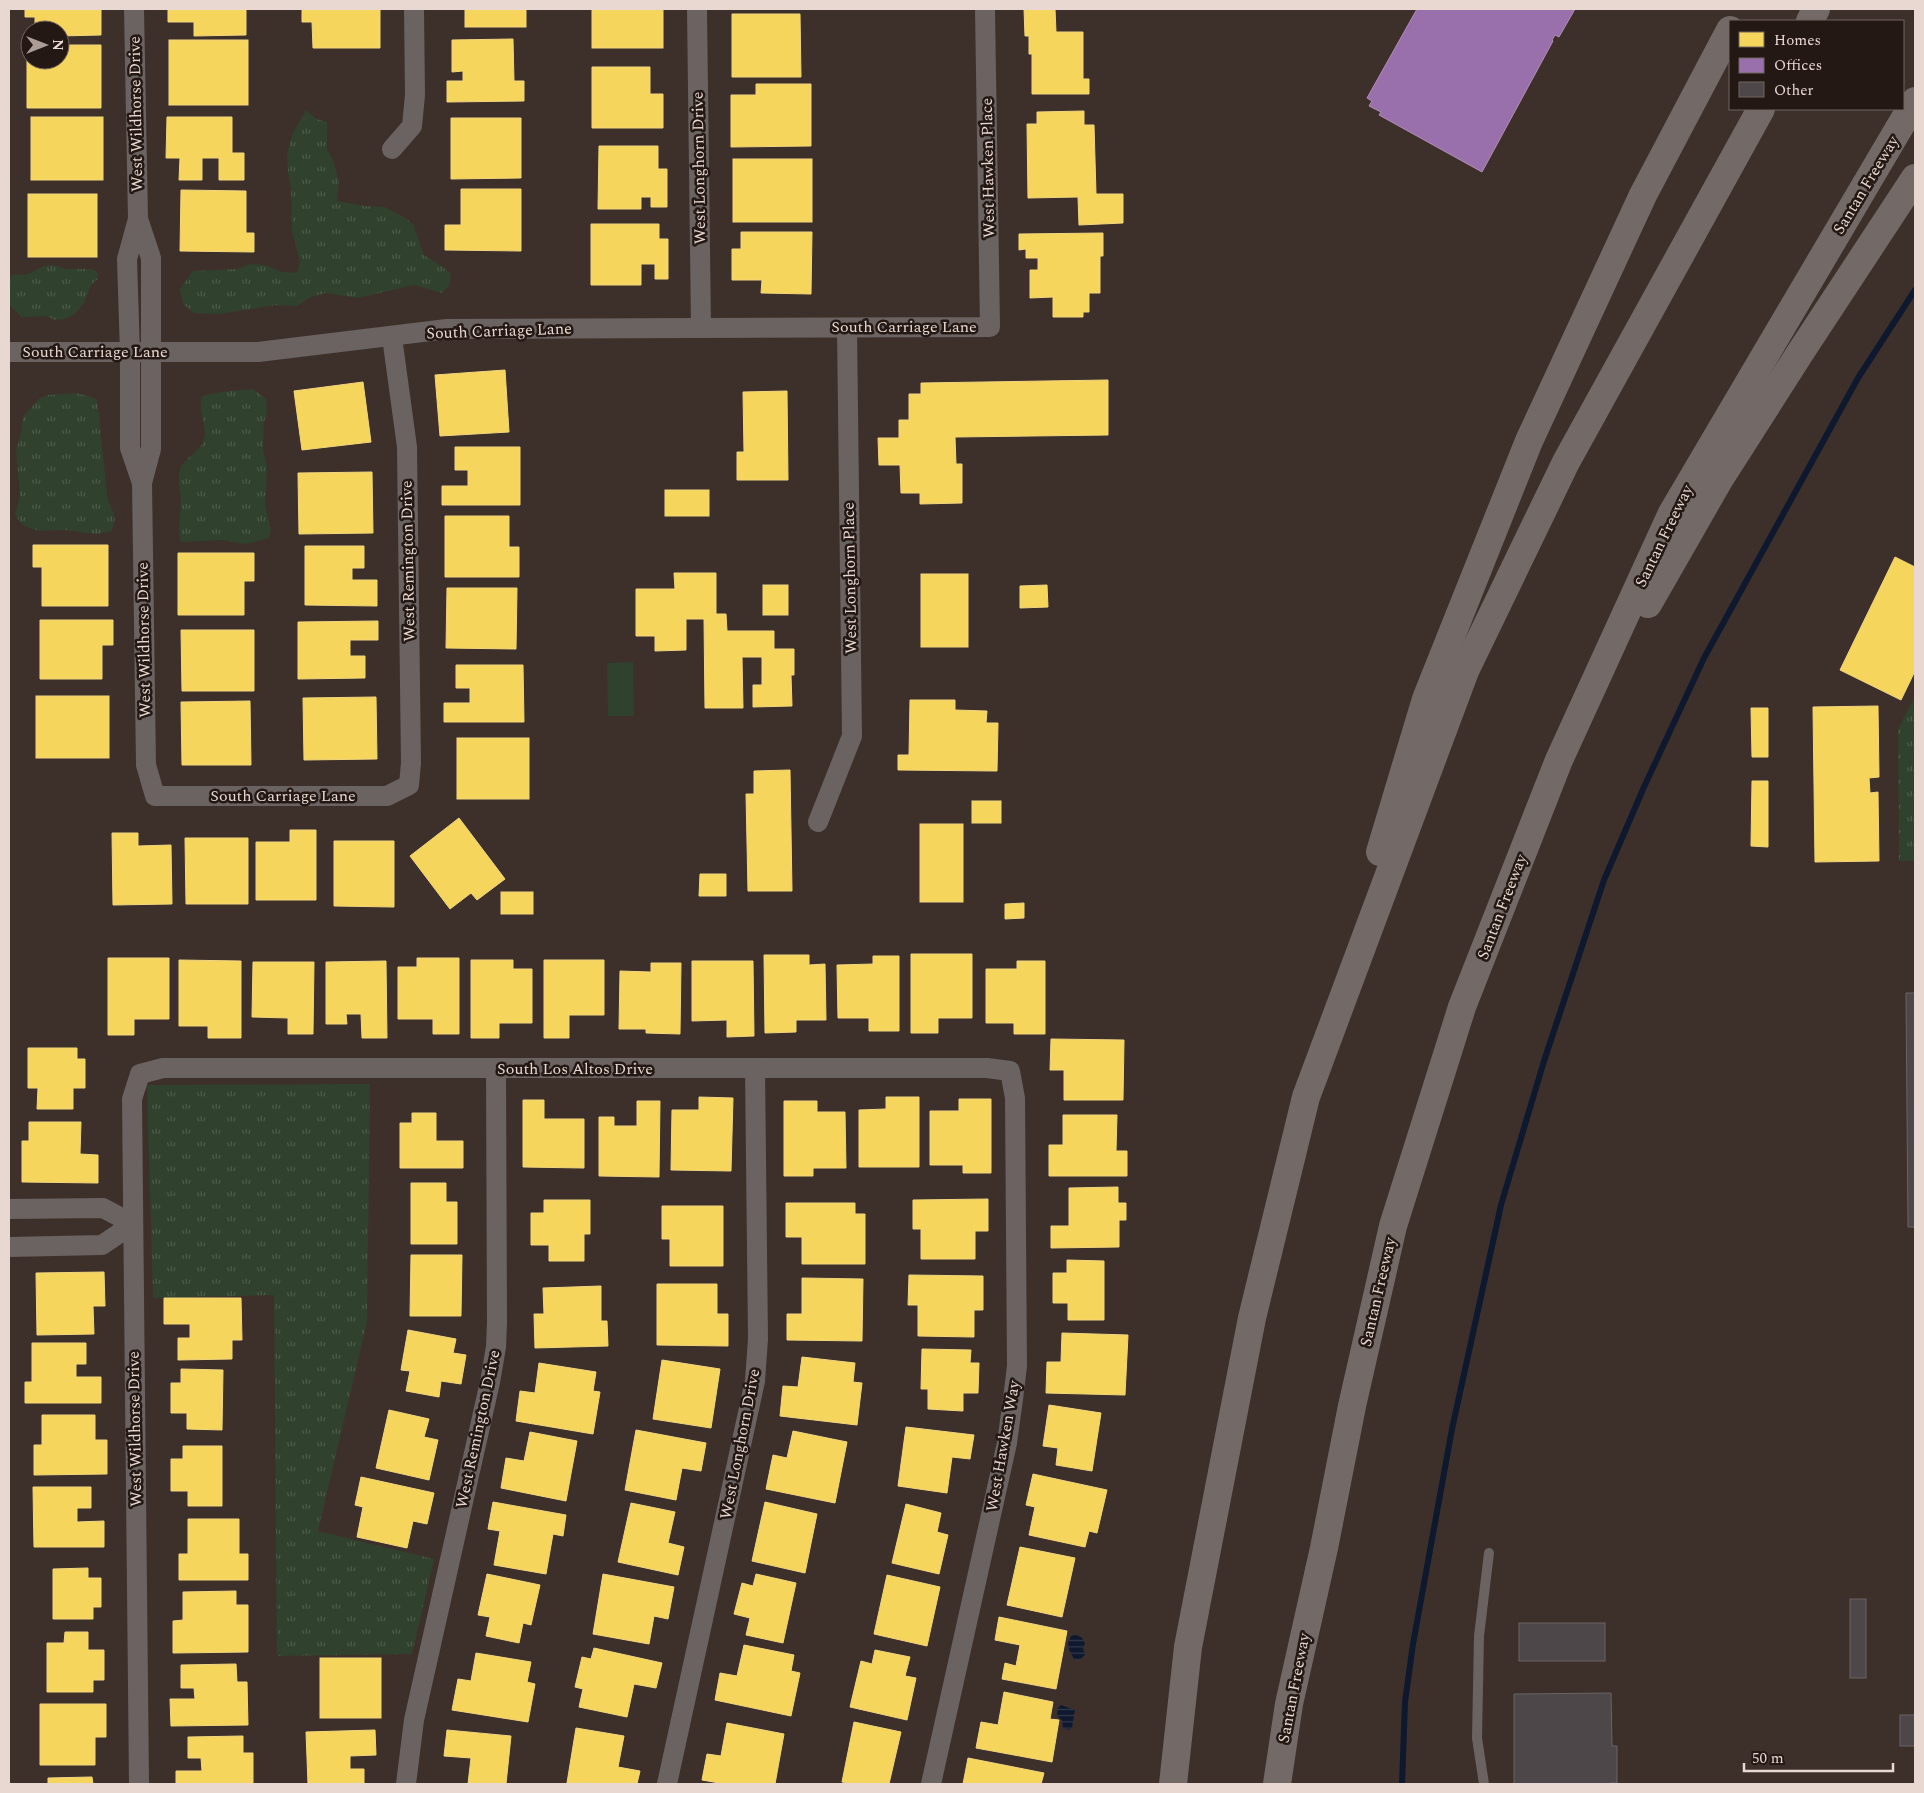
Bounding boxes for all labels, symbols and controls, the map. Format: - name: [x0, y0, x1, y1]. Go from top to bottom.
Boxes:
- north arrow: [20, 20, 70, 70]
- legend: [1729, 20, 1904, 110]
- text: Homes: [1774, 29, 1821, 52]
- street label: West Wildhorse Drive: [123, 36, 149, 192]
- text: N: [47, 39, 68, 51]
- text: Offices: [1774, 54, 1822, 77]
- text: Other: [1774, 79, 1813, 102]
- street label: West Longhorn Drive: [686, 91, 712, 245]
- street label: West Hawken Place: [975, 98, 1001, 238]
- street label: Santan Freeway: [1827, 130, 1906, 239]
- street label: South Carriage Lane: [831, 315, 977, 339]
- street label: South Carriage Lane: [426, 316, 572, 346]
- street label: South Carriage Lane: [22, 340, 168, 364]
- street label: Santan Freeway: [1629, 479, 1700, 591]
- street label: West Remington Drive: [395, 480, 421, 642]
- street label: West Longhorn Place: [837, 502, 863, 654]
- street label: West Wildhorse Drive: [131, 562, 157, 718]
- street label: South Carriage Lane: [210, 784, 356, 808]
- street label: Santan Freeway: [1471, 849, 1534, 963]
- street label: South Los Altos Drive: [497, 1057, 653, 1081]
- street label: Santan Freeway: [1354, 1234, 1403, 1349]
- street label: West Remington Drive: [449, 1348, 507, 1510]
- street label: West Wildhorse Drive: [122, 1351, 148, 1507]
- street label: West Longhorn Drive: [714, 1367, 766, 1521]
- street label: West Hawken Way: [980, 1377, 1027, 1513]
- street label: Santan Freeway: [1272, 1630, 1317, 1745]
- scale bar: [1744, 1740, 1893, 1772]
- text: 50 m: [1752, 1747, 1784, 1770]

